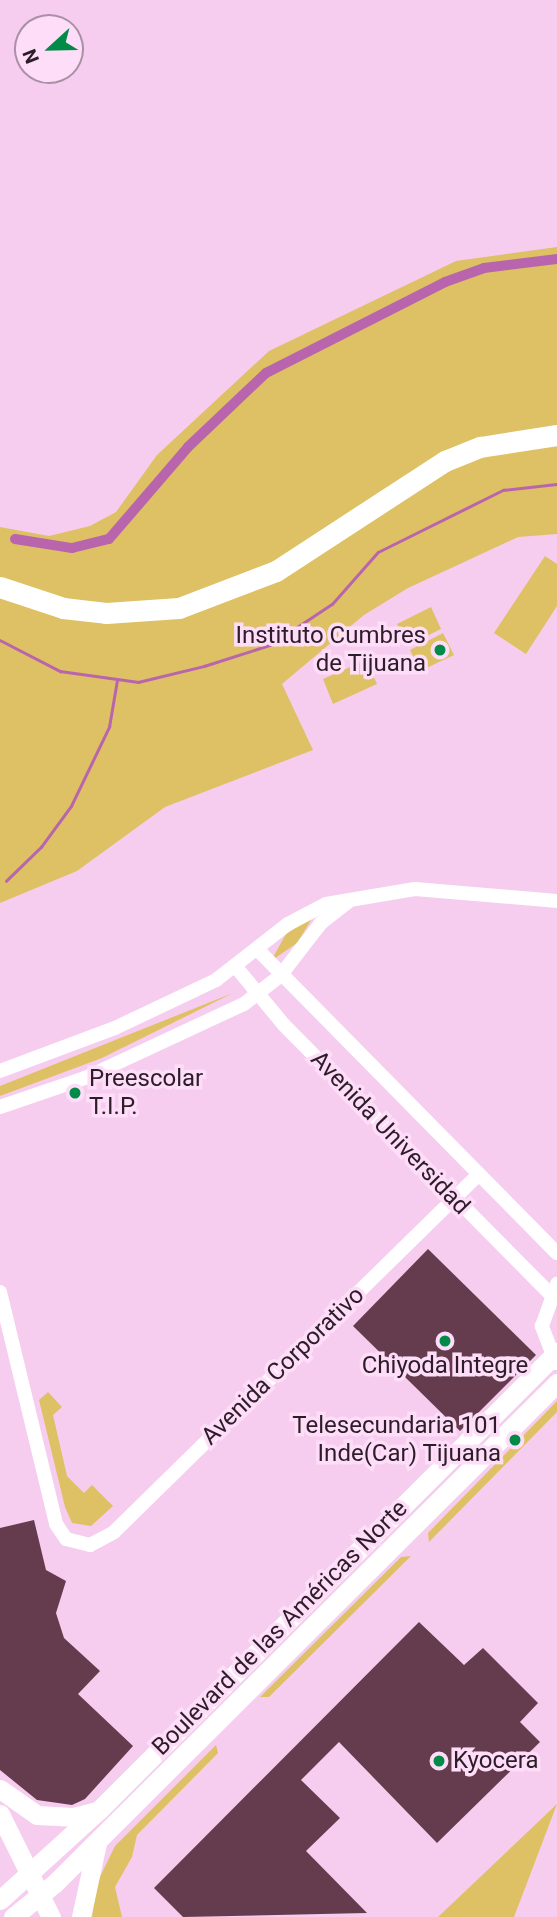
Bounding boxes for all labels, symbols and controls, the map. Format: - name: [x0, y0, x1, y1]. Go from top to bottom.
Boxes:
- north arrow: [14, 14, 84, 84]
- text: N: [18, 46, 44, 67]
- place label: Instituto Cumbres de Tijuana: [235, 622, 426, 678]
- marker: Instituto Cumbres de Tijuana: [432, 642, 448, 658]
- street label: Avenida Universidad: [305, 1045, 475, 1221]
- place label: Preescolar T.I.P.: [89, 1065, 203, 1121]
- marker: Preescolar T.I.P.: [67, 1085, 83, 1101]
- street label: Avenida Corporativo: [196, 1281, 370, 1451]
- marker: Chiyoda Integre: [437, 1333, 453, 1349]
- place label: Chiyoda Integre: [362, 1352, 528, 1380]
- place label: Telesecundaria 101 Inde(Car) Tijuana: [292, 1412, 501, 1468]
- marker: Telesecundaria 101 Inde(Car) Tijuana: [507, 1432, 523, 1448]
- street label: Boulevard de las Américas Norte: [146, 1494, 414, 1762]
- place label: Kyocera: [453, 1747, 538, 1775]
- marker: Kyocera: [431, 1753, 447, 1769]

